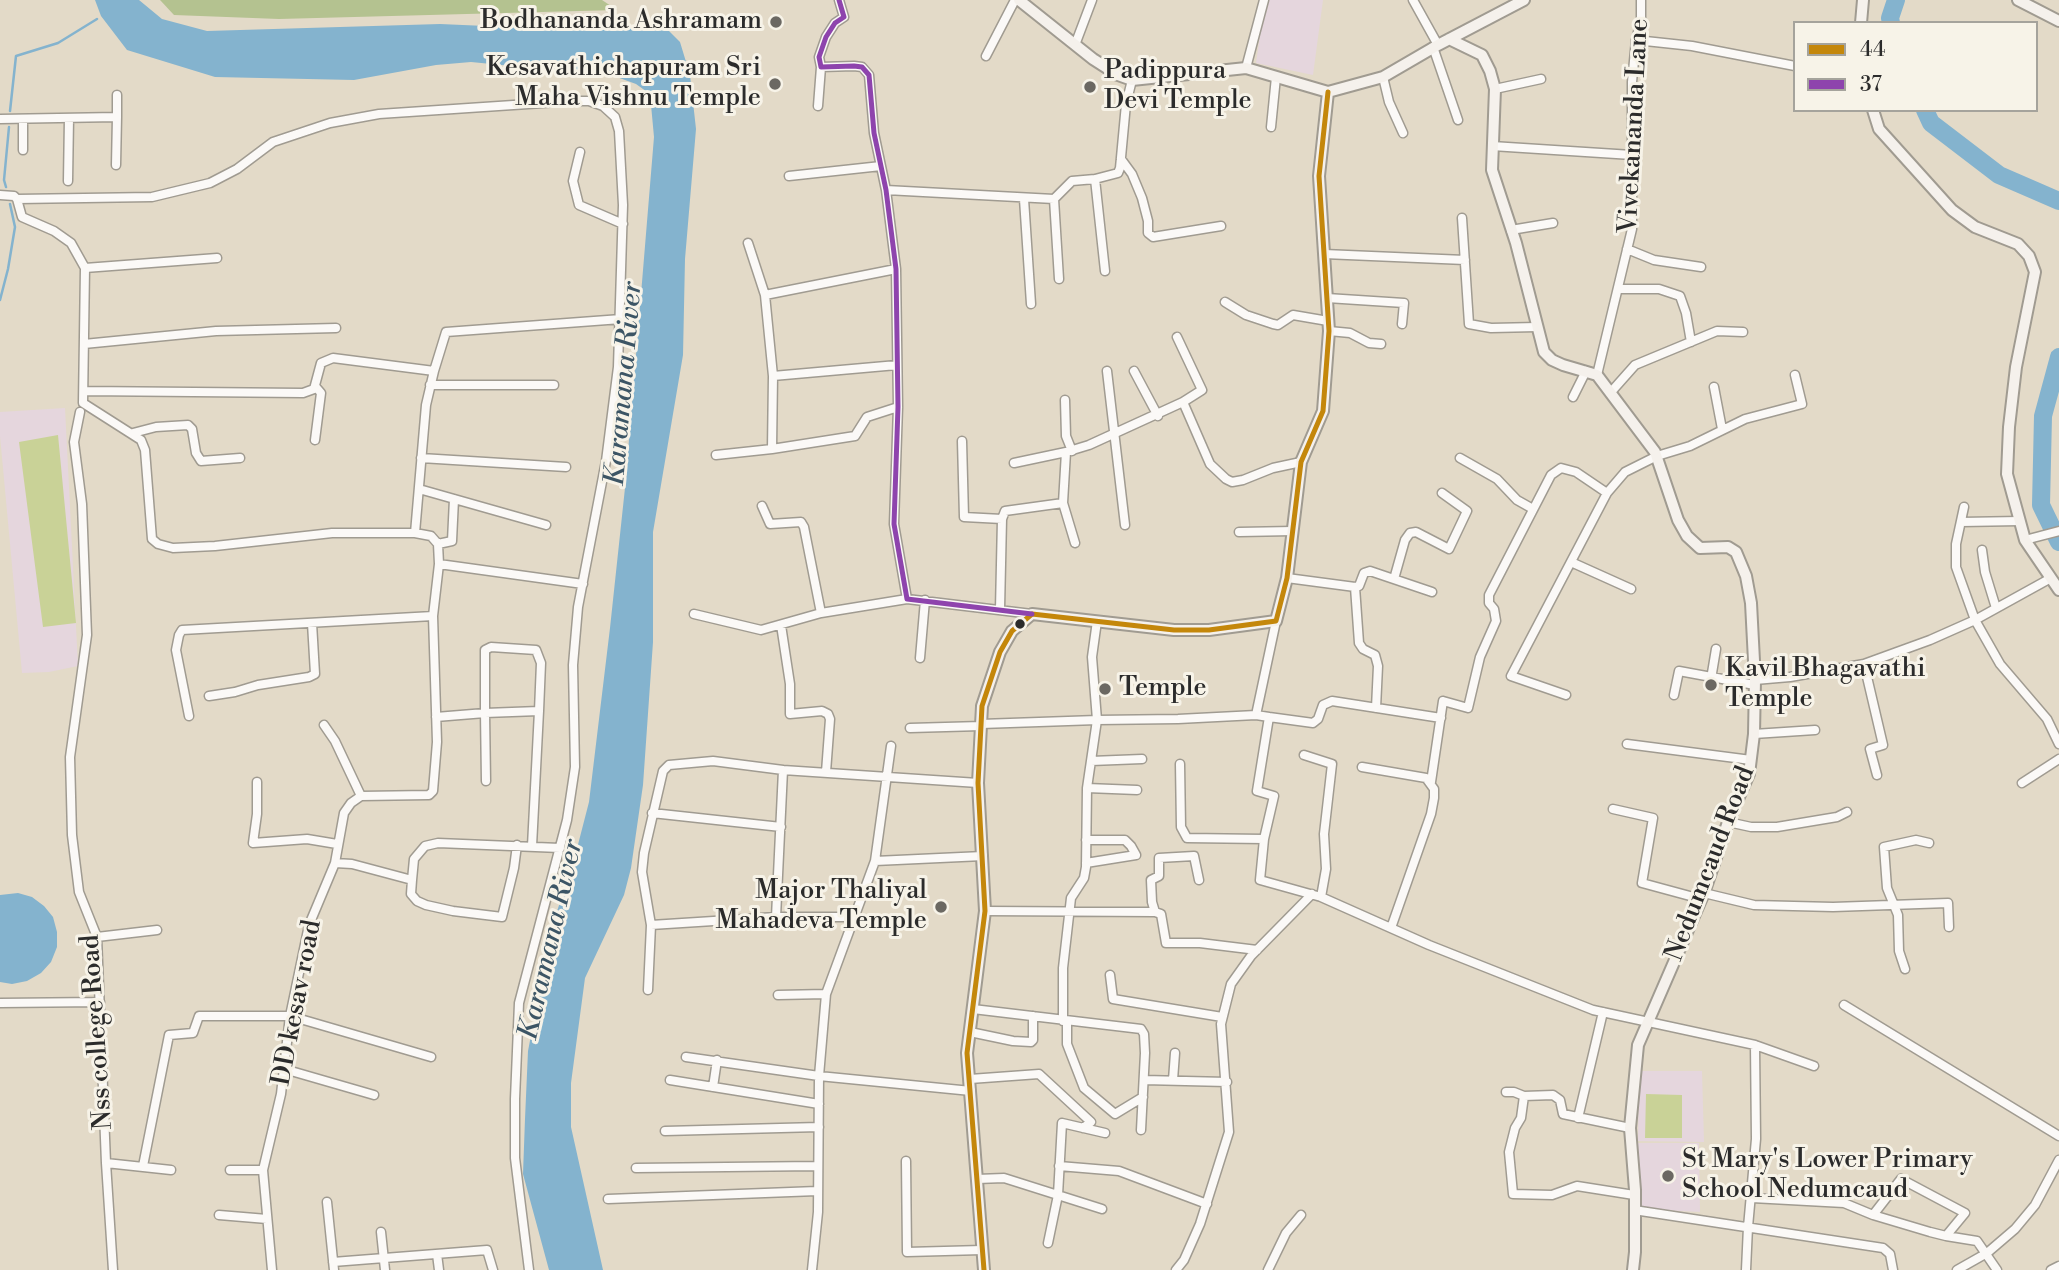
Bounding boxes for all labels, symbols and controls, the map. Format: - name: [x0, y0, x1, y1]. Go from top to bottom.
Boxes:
- place label: Bodhananda Ashramam: [481, 6, 762, 38]
- marker: Bodhananda Ashramam: [768, 14, 784, 30]
- street label: Vivekananda Lane: [1614, 18, 1656, 234]
- legend: [1793, 21, 2038, 112]
- text: 44: [1860, 37, 1885, 63]
- place label: Kesavathichapuram Sri Maha Vishnu Temple: [486, 53, 761, 114]
- place label: Padippura Devi Temple: [1104, 56, 1252, 118]
- text: 37: [1860, 72, 1882, 98]
- marker: Kesavathichapuram Sri Maha Vishnu Temple: [767, 76, 783, 92]
- marker: Padippura Devi Temple: [1082, 79, 1098, 95]
- water label: Karamana River: [599, 280, 651, 488]
- unlabelled marker: [1013, 617, 1027, 631]
- place label: Kavil Bhagavathi Temple: [1725, 654, 1925, 716]
- place label: Temple: [1119, 673, 1207, 705]
- marker: Kavil Bhagavathi Temple: [1703, 677, 1719, 693]
- marker: Temple: [1097, 681, 1113, 697]
- street label: Nedumcaud Road: [1660, 762, 1762, 966]
- water label: Karamana River: [513, 836, 591, 1044]
- place label: Major Thaliyal Mahadeva Temple: [715, 876, 927, 938]
- marker: Major Thaliyal Mahadeva Temple: [933, 899, 949, 915]
- street label: DD kesav road: [267, 917, 329, 1089]
- street label: Nss college Road: [76, 933, 120, 1131]
- place label: St Mary's Lower Primary School Nedumcaud: [1682, 1145, 1973, 1206]
- marker: St Mary's Lower Primary School Nedumcaud: [1660, 1168, 1676, 1184]

